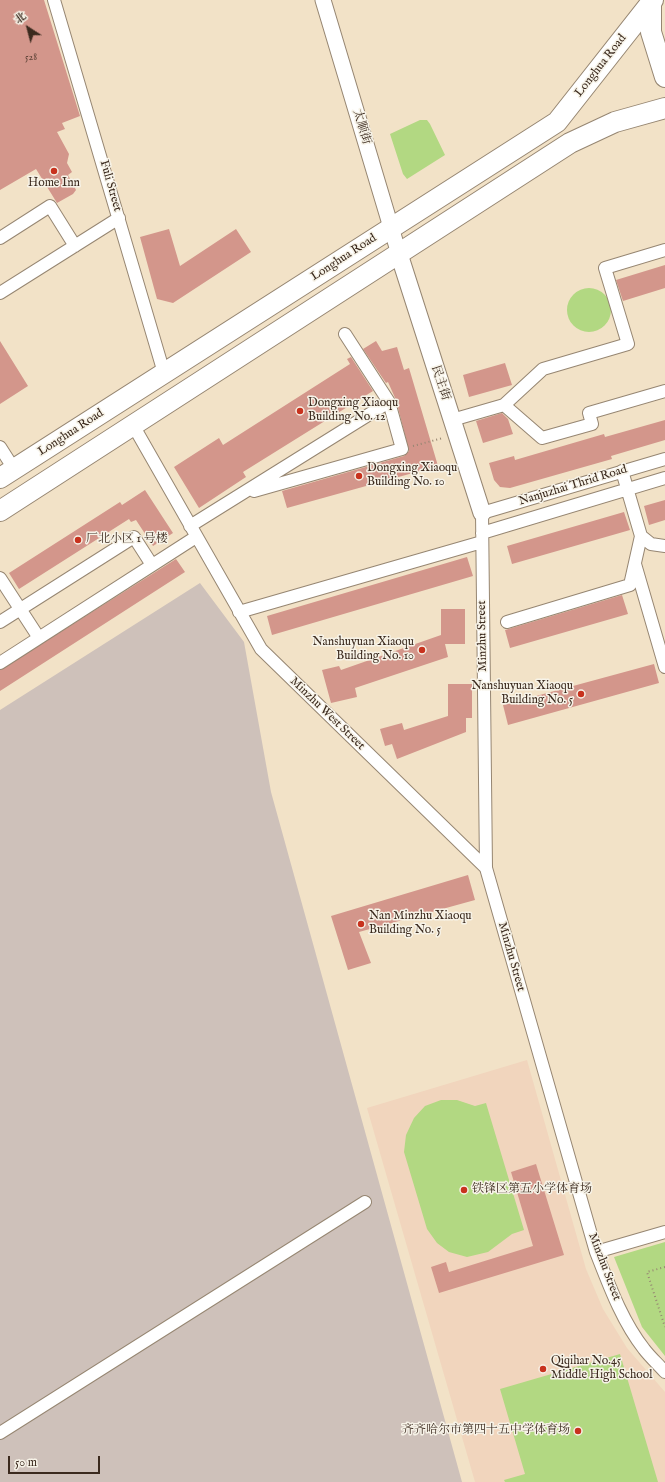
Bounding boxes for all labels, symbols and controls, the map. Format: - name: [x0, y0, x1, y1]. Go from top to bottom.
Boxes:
- north arrow: [8, 8, 48, 48]
- text: 北: [12, 9, 30, 27]
- street label: Longhua Road: [572, 32, 630, 100]
- house number: 528: [25, 52, 37, 64]
- street label: 太顺街: [349, 108, 373, 146]
- street label: Fuli Street: [96, 159, 124, 213]
- marker: Home Inn: [49, 166, 59, 176]
- place label: Home Inn: [28, 177, 80, 191]
- street label: Longhua Road: [308, 231, 380, 285]
- street label: 民主街: [428, 364, 452, 402]
- place label: Dongxing Xiaoqu Building No. 12: [308, 397, 398, 425]
- street label: Longhua Road: [35, 406, 107, 460]
- marker: Dongxing Xiaoqu Building No. 12: [295, 406, 305, 416]
- place label: Dongxing Xiaoqu Building No. 10: [367, 462, 457, 490]
- street label: Nanjuzhai Thrid Road: [517, 463, 629, 509]
- marker: Dongxing Xiaoqu Building No. 10: [354, 471, 364, 481]
- place label: 厂北小区 1 号楼: [86, 533, 168, 547]
- marker: 厂北小区 1 号楼: [73, 535, 83, 545]
- street label: Minzhu Street: [475, 600, 491, 672]
- place label: Nanshuyuan Xiaoqu Building No. 10: [313, 636, 414, 664]
- marker: Nanshuyuan Xiaoqu Building No. 10: [417, 645, 427, 655]
- street label: Minzhu West Street: [286, 675, 368, 753]
- place label: Nanshuyuan Xiaoqu Building No. 5: [472, 680, 573, 708]
- marker: Nanshuyuan Xiaoqu Building No. 5: [576, 689, 586, 699]
- place label: Nan Minzhu Xiaoqu Building No. 5: [369, 910, 472, 938]
- marker: Nan Minzhu Xiaoqu Building No. 5: [356, 919, 366, 929]
- street label: Minzhu Street: [494, 921, 528, 993]
- place label: 铁锋区第五小学体育场: [472, 1183, 592, 1197]
- marker: 铁锋区第五小学体育场: [459, 1185, 469, 1195]
- street label: Minzhu Street: [584, 1231, 624, 1303]
- place label: Qiqihar No.45 Middle High School: [551, 1355, 652, 1383]
- marker: Qiqihar No.45 Middle High School: [538, 1364, 548, 1374]
- place label: 齐齐哈尔市第四十五中学体育场: [402, 1424, 570, 1438]
- marker: 齐齐哈尔市第四十五中学体育场: [573, 1426, 583, 1436]
- scale bar: [10, 1448, 102, 1474]
- text: 50 m: [15, 1455, 37, 1470]

